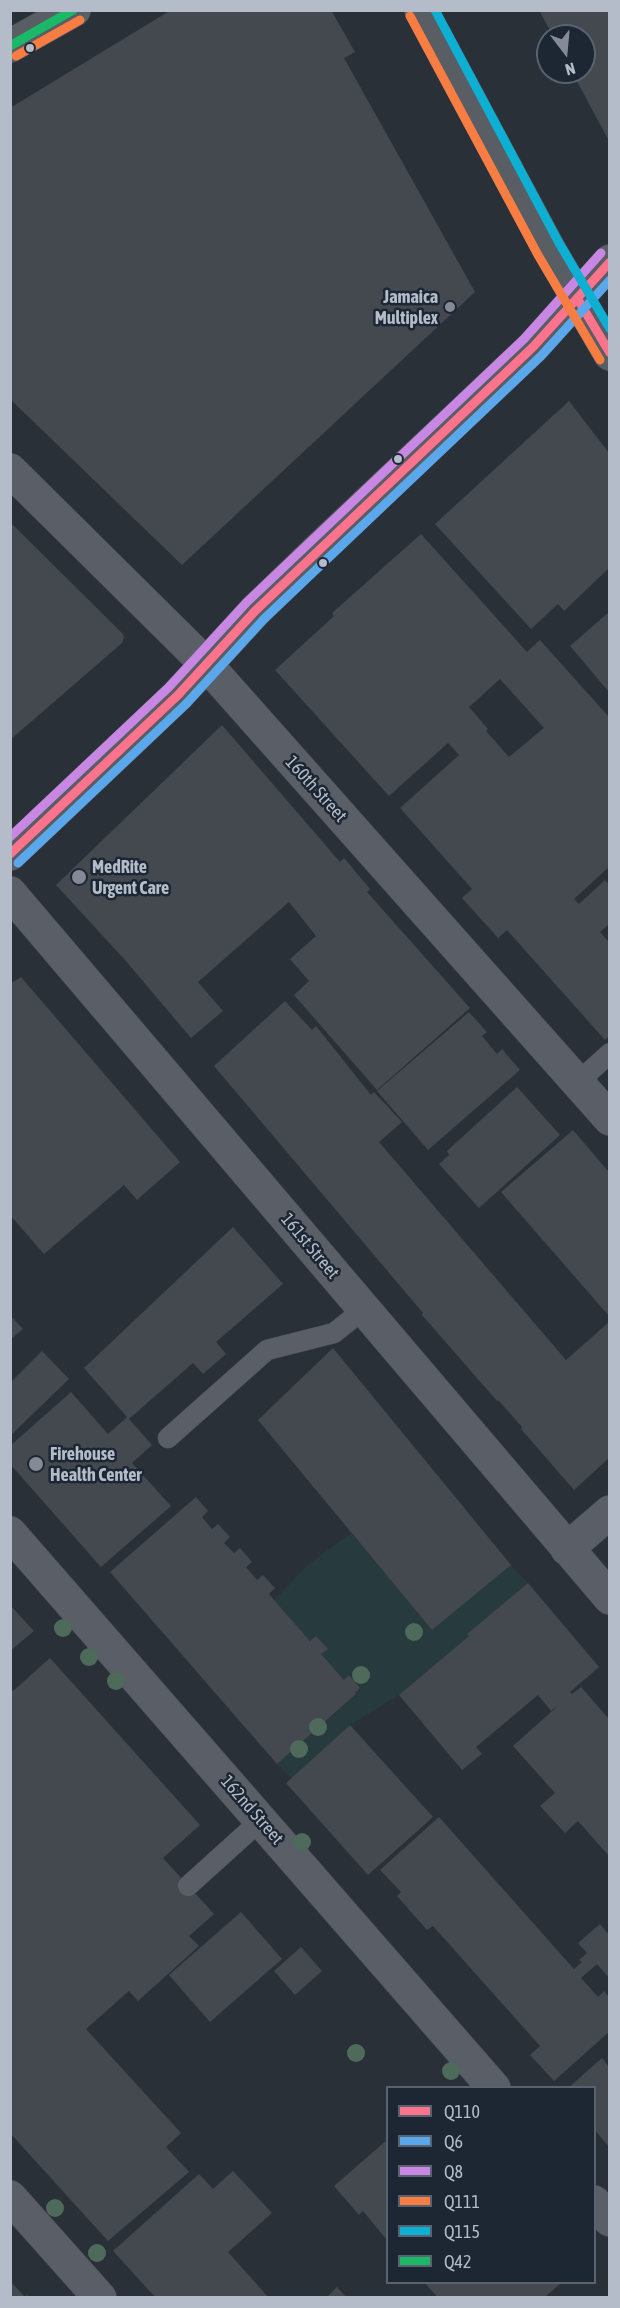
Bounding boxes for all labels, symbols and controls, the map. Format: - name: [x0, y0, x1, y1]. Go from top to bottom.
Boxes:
- north arrow: [536, 24, 596, 84]
- unlabelled marker: [24, 42, 36, 54]
- text: N: [563, 59, 577, 79]
- place label: Jamaica Multiplex: [375, 286, 438, 328]
- marker: Jamaica Multiplex: [443, 300, 457, 314]
- unlabelled marker: [392, 453, 404, 465]
- unlabelled marker: [317, 557, 329, 569]
- street label: 160th Street: [281, 752, 351, 826]
- place label: MedRite Urgent Care: [92, 856, 169, 898]
- marker: MedRite Urgent Care: [70, 868, 88, 886]
- street label: 161st Street: [276, 1209, 344, 1283]
- place label: Firehouse Health Center: [50, 1443, 142, 1486]
- marker: Firehouse Health Center: [27, 1455, 45, 1473]
- street label: 162nd Street: [216, 1771, 288, 1849]
- legend: [386, 2086, 596, 2284]
- text: Q110: [444, 2101, 480, 2122]
- text: Q6: [444, 2131, 463, 2152]
- text: Q8: [444, 2161, 463, 2182]
- text: Q111: [444, 2191, 480, 2212]
- text: Q115: [444, 2221, 480, 2242]
- text: Q42: [444, 2251, 471, 2272]

